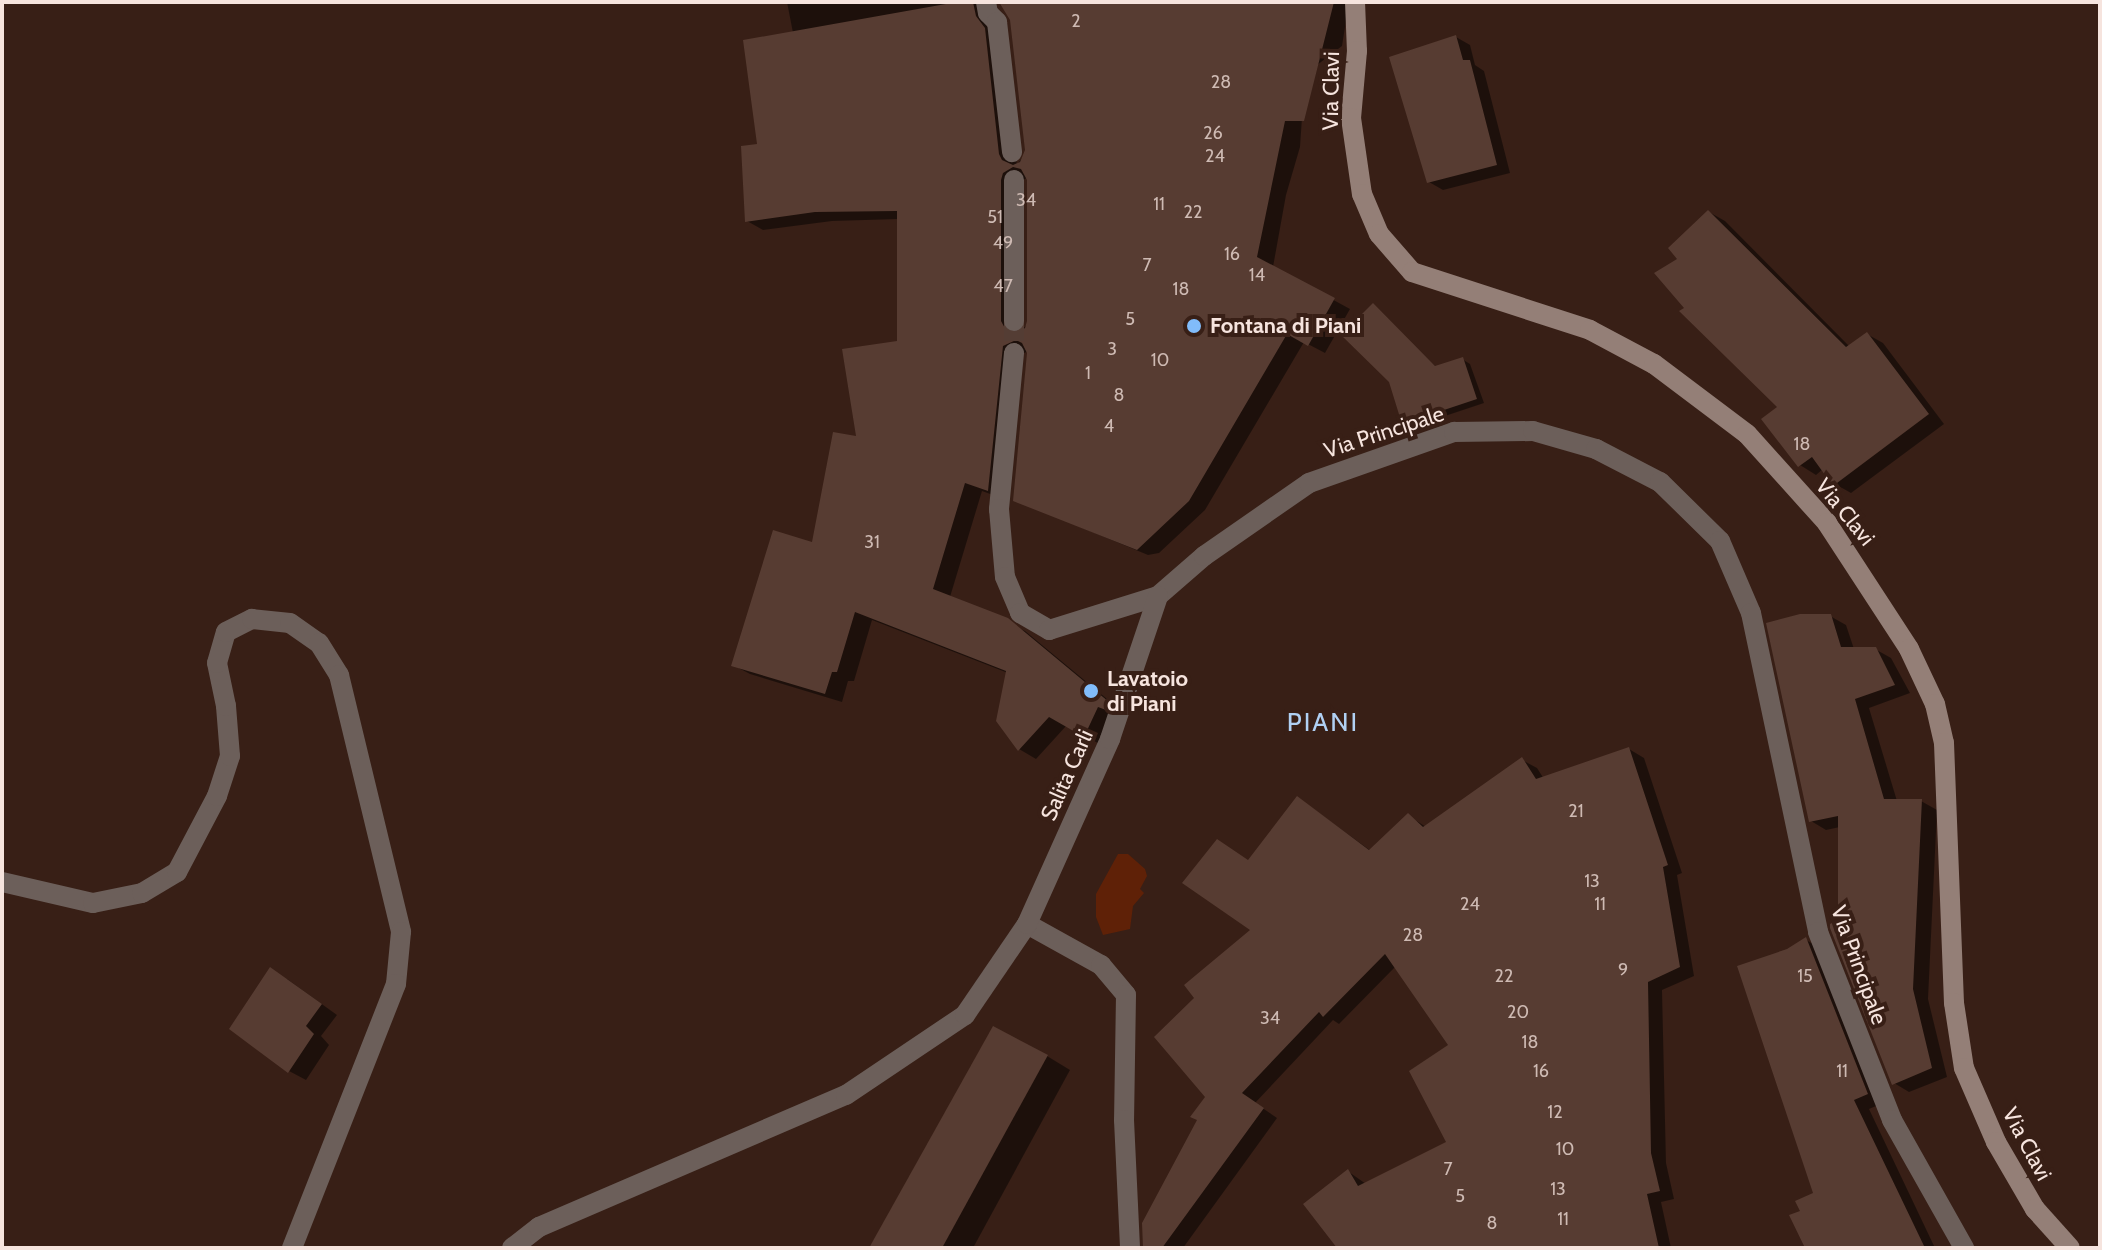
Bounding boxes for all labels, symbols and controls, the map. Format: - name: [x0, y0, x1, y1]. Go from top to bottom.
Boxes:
- house number: 2: [1071, 10, 1081, 32]
- street label: Via Clavi: [1317, 51, 1345, 131]
- house number: 28: [1211, 71, 1231, 93]
- house number: 26: [1203, 122, 1223, 144]
- house number: 24: [1205, 145, 1225, 167]
- house number: 34: [1016, 189, 1036, 211]
- house number: 11: [1153, 193, 1165, 215]
- house number: 22: [1184, 201, 1202, 223]
- house number: 51: [987, 206, 1003, 228]
- house number: 49: [993, 232, 1013, 254]
- house number: 16: [1224, 243, 1240, 265]
- house number: 7: [1142, 254, 1152, 276]
- house number: 14: [1249, 264, 1265, 286]
- house number: 47: [993, 275, 1013, 297]
- house number: 18: [1173, 278, 1189, 300]
- house number: 5: [1125, 308, 1135, 330]
- place label: Fontana di Piani: [1210, 313, 1361, 339]
- marker: Fontana di Piani: [1185, 317, 1203, 335]
- house number: 3: [1107, 338, 1117, 360]
- house number: 10: [1151, 349, 1169, 371]
- house number: 1: [1085, 362, 1091, 384]
- house number: 8: [1114, 384, 1124, 406]
- street label: Via Principale: [1321, 400, 1447, 464]
- house number: 4: [1104, 415, 1114, 437]
- house number: 18: [1794, 433, 1810, 455]
- street label: Via Clavi: [1810, 473, 1880, 551]
- house number: 31: [864, 531, 880, 553]
- place label: Lavatoio di Piani: [1107, 665, 1188, 716]
- marker: Lavatoio di Piani: [1082, 682, 1100, 700]
- district label: PIANI: [1287, 707, 1359, 739]
- street label: Salita Carli: [1035, 725, 1099, 825]
- house number: 21: [1568, 800, 1584, 822]
- house number: 13: [1584, 870, 1600, 892]
- house number: 24: [1460, 893, 1480, 915]
- house number: 11: [1594, 893, 1606, 915]
- street label: Via Principale: [1825, 902, 1893, 1028]
- house number: 28: [1403, 924, 1423, 946]
- house number: 9: [1618, 959, 1628, 981]
- house number: 22: [1495, 965, 1513, 987]
- house number: 15: [1797, 965, 1813, 987]
- house number: 20: [1507, 1001, 1529, 1023]
- house number: 34: [1260, 1007, 1280, 1029]
- house number: 18: [1522, 1031, 1538, 1053]
- house number: 16: [1533, 1060, 1549, 1082]
- house number: 11: [1836, 1060, 1848, 1082]
- house number: 12: [1547, 1101, 1563, 1123]
- street label: Via Clavi: [1997, 1103, 2057, 1185]
- house number: 10: [1556, 1138, 1574, 1160]
- house number: 7: [1443, 1158, 1453, 1180]
- house number: 13: [1550, 1178, 1566, 1200]
- house number: 5: [1455, 1185, 1465, 1207]
- house number: 11: [1557, 1208, 1569, 1230]
- house number: 8: [1487, 1212, 1497, 1234]

